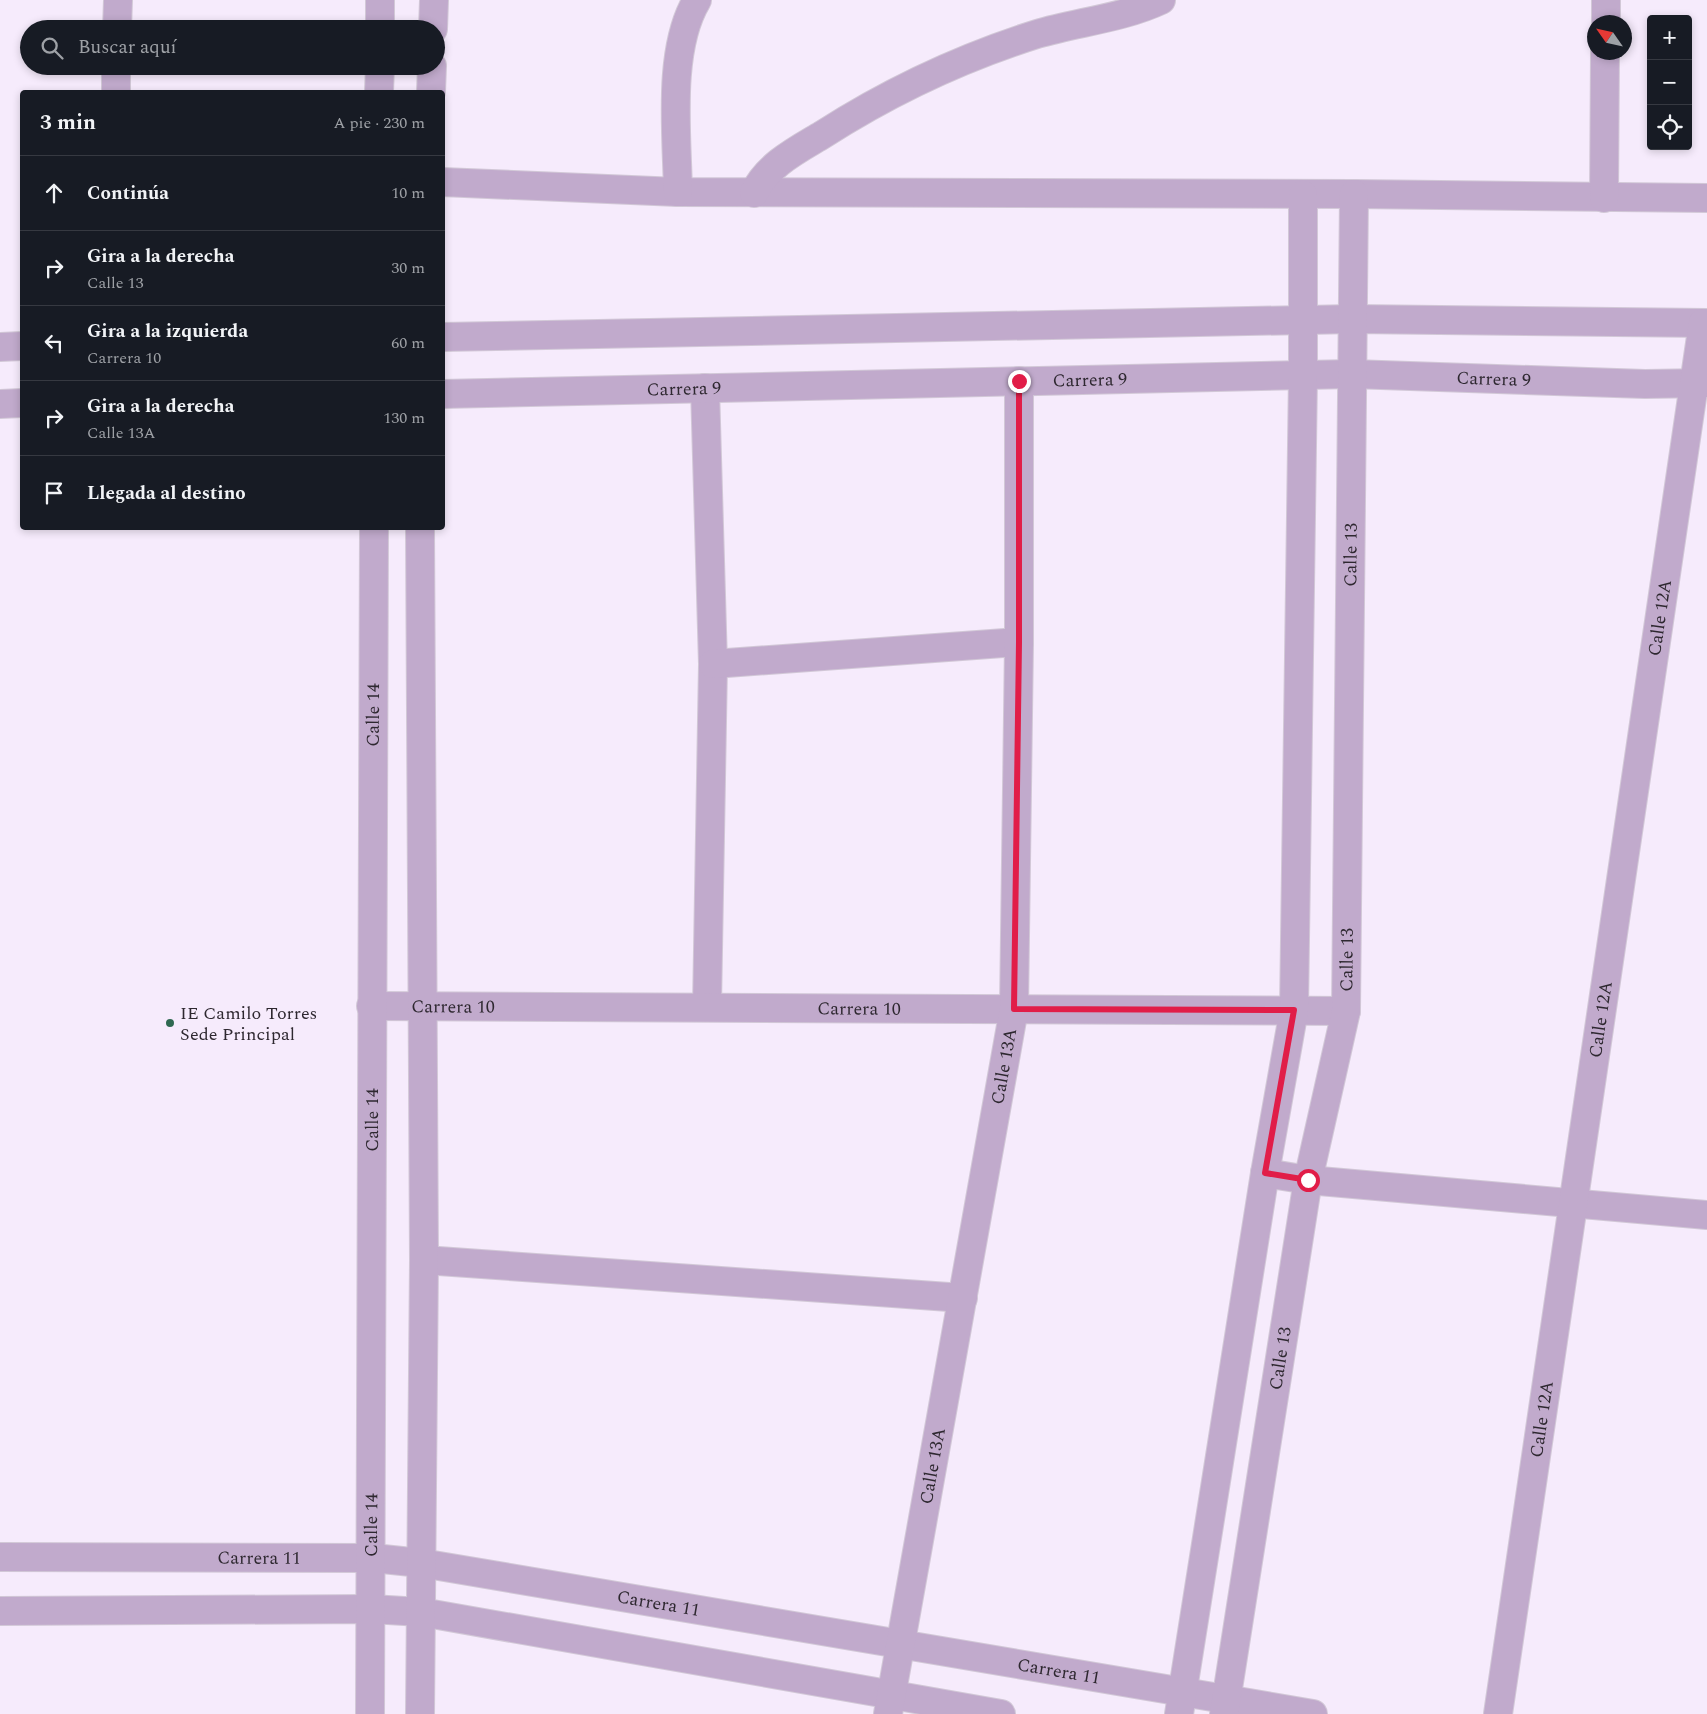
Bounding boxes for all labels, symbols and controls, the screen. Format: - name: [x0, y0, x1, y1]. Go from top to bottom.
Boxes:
- north arrow: [1587, 15, 1632, 60]
- map controls: [1647, 15, 1692, 150]
- button: +: [1647, 15, 1692, 60]
- search box: [20, 20, 445, 75]
- text: Buscar aquí: [78, 33, 177, 62]
- icon: search: [38, 34, 66, 62]
- button: −: [1647, 60, 1692, 105]
- button: locate: [1647, 105, 1692, 150]
- text: 3 min: [40, 107, 96, 139]
- text: A pie · 230 m: [333, 111, 425, 135]
- icon: ahead: [40, 179, 68, 207]
- text: Continúa: [87, 179, 169, 208]
- text: 10 m: [391, 181, 425, 205]
- text: Gira a la derecha: [87, 242, 234, 271]
- icon: right: [40, 254, 68, 282]
- text: 30 m: [391, 256, 425, 280]
- text: Calle 13: [87, 271, 144, 295]
- text: Gira a la izquierda: [87, 317, 248, 346]
- icon: left: [40, 329, 68, 357]
- text: 60 m: [391, 331, 425, 355]
- text: Carrera 10: [87, 346, 161, 370]
- street label: Carrera 9: [1456, 364, 1531, 394]
- street label: Carrera 9: [1052, 365, 1127, 394]
- route end: [1008, 370, 1031, 393]
- street label: Carrera 9: [646, 374, 722, 403]
- text: Gira a la derecha: [87, 392, 234, 421]
- icon: right: [40, 404, 68, 432]
- text: 130 m: [383, 406, 425, 430]
- text: Calle 13A: [87, 421, 156, 445]
- icon: arrive: [40, 479, 68, 507]
- text: Llegada al destino: [87, 479, 246, 508]
- street label: Calle 13: [1337, 523, 1364, 587]
- street label: Calle 12A: [1641, 578, 1679, 658]
- street label: Calle 14: [359, 683, 387, 747]
- street label: Calle 13: [1333, 928, 1360, 992]
- street label: Calle 12A: [1581, 979, 1619, 1060]
- street label: Carrera 10: [411, 993, 495, 1020]
- street label: Carrera 10: [817, 995, 901, 1022]
- place label: IE Camilo Torres Sede Principal: [180, 1000, 317, 1048]
- marker: IE Camilo Torres Sede Principal: [164, 1017, 176, 1029]
- street label: Calle 13A: [984, 1026, 1024, 1107]
- street label: Calle 14: [358, 1088, 386, 1152]
- route start: [1297, 1169, 1320, 1192]
- street label: Calle 13: [1262, 1325, 1298, 1392]
- street label: Calle 12A: [1522, 1379, 1560, 1459]
- street label: Calle 13A: [912, 1426, 952, 1506]
- street label: Calle 14: [357, 1493, 385, 1557]
- street label: Carrera 11: [217, 1544, 301, 1571]
- street label: Carrera 11: [615, 1583, 702, 1623]
- street label: Carrera 11: [1015, 1651, 1102, 1691]

